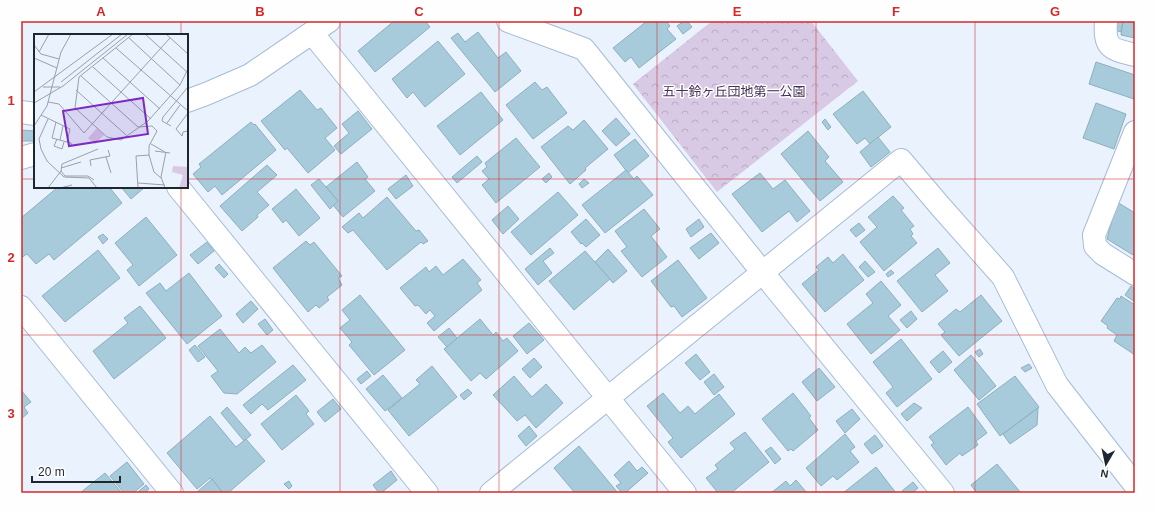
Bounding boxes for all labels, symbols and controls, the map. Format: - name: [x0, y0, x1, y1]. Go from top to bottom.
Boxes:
- text: A: [96, 4, 106, 19]
- text: B: [255, 4, 265, 19]
- text: C: [414, 4, 424, 19]
- text: D: [573, 4, 583, 19]
- text: E: [733, 4, 742, 19]
- text: F: [892, 4, 900, 19]
- text: G: [1050, 4, 1060, 19]
- inset map: [34, 34, 188, 188]
- park label: 五十鈴ヶ丘団地第一公園: [662, 84, 806, 99]
- text: 1: [7, 93, 15, 108]
- text: 2: [7, 250, 15, 265]
- text: 3: [7, 406, 15, 421]
- north arrow: [1086, 444, 1126, 484]
- scale bar: [32, 458, 120, 484]
- text: 20 m: [38, 465, 65, 479]
- text: N: [1100, 467, 1109, 480]

